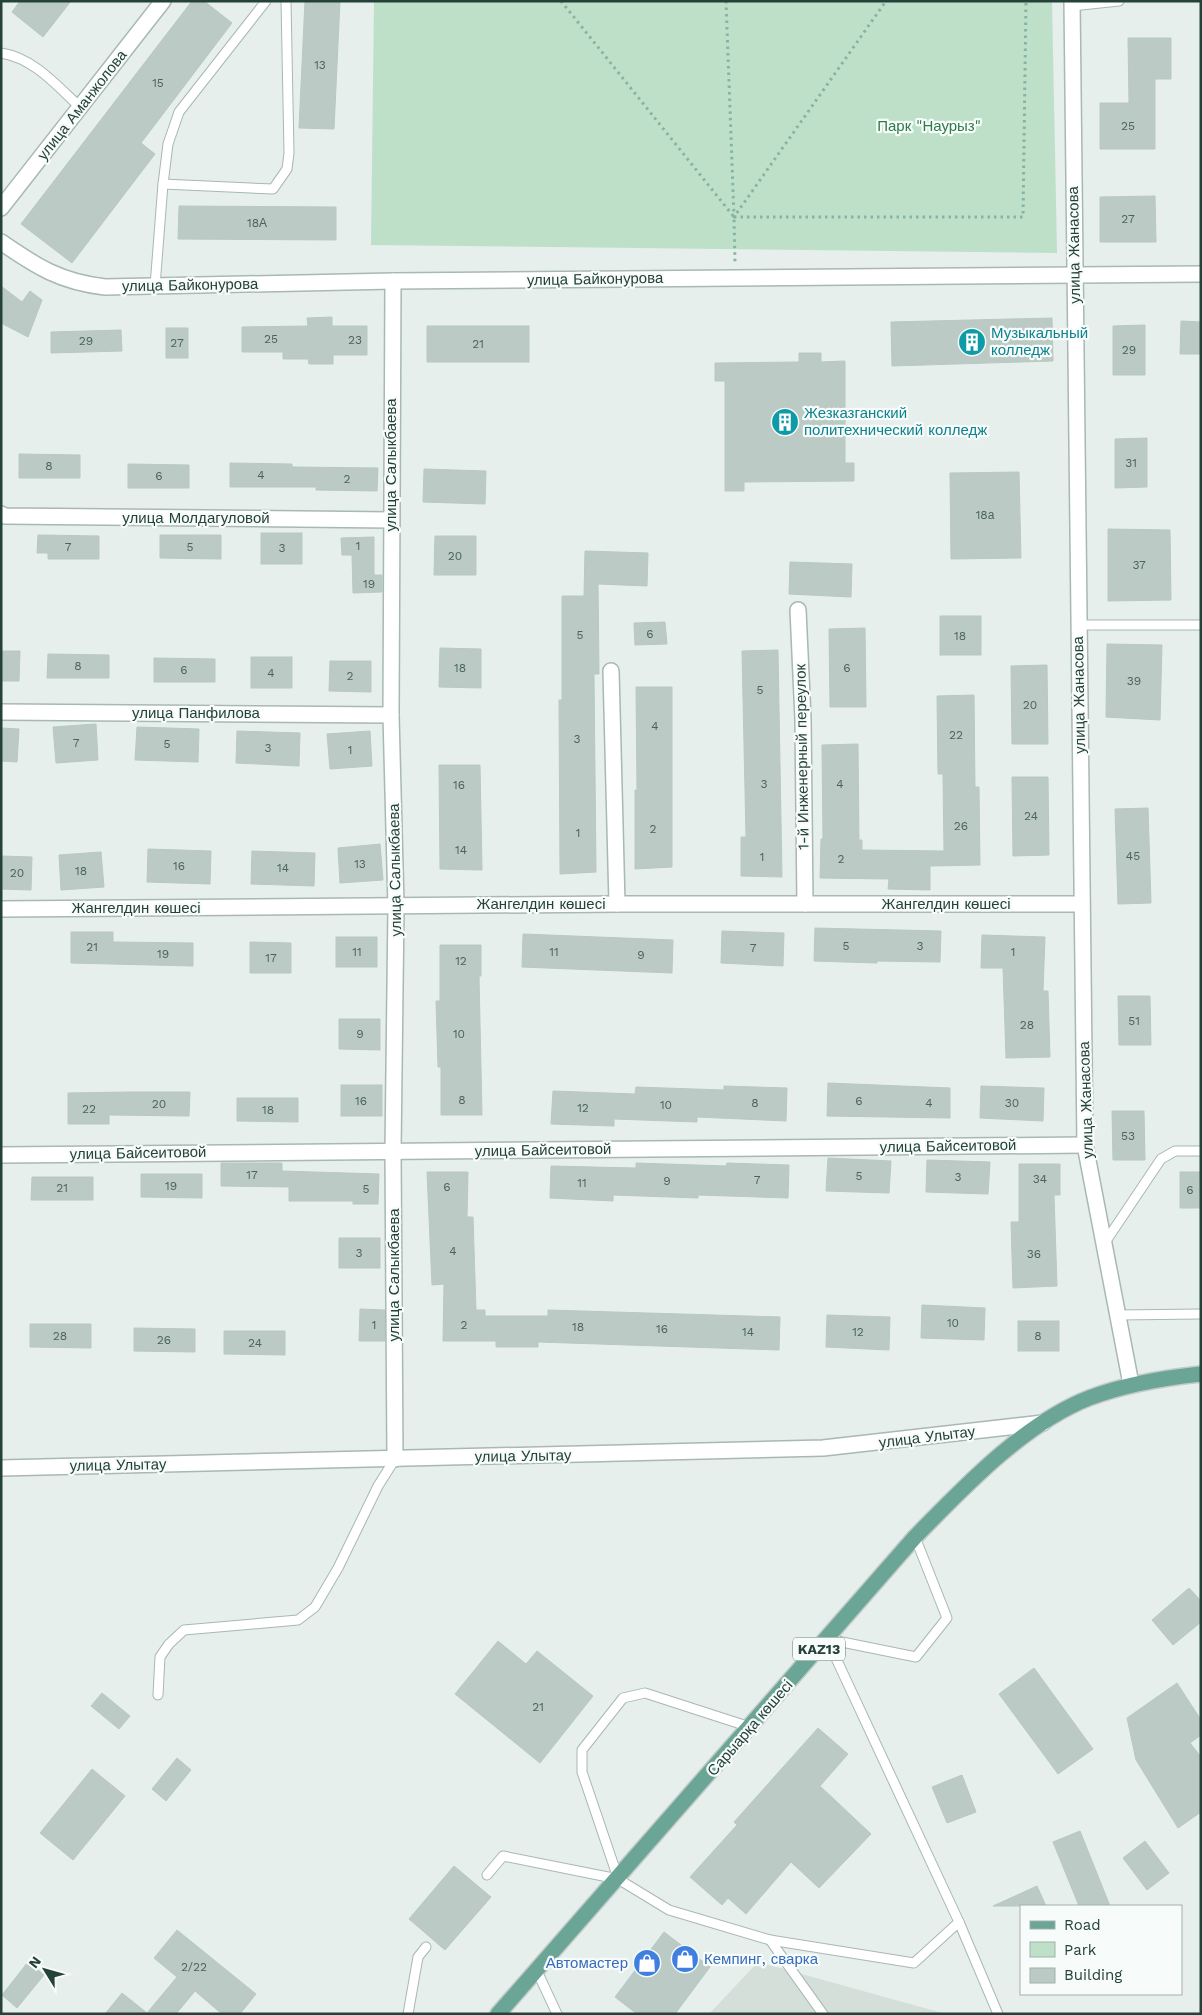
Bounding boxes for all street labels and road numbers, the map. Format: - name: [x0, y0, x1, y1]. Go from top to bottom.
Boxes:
- street label: улица Аманжолова: [33, 46, 131, 164]
- street label: улица Жанасова: [1064, 185, 1084, 304]
- street label: улица Байконурова: [527, 269, 664, 289]
- street label: улица Байконурова: [122, 275, 259, 295]
- street label: улица Салыкбаева: [382, 398, 400, 532]
- street label: улица Молдагуловой: [122, 509, 270, 527]
- street label: улица Жанасова: [1069, 635, 1089, 754]
- street label: 1-й Инженерный переулок: [791, 663, 813, 850]
- street label: улица Панфилова: [132, 704, 261, 722]
- street label: улица Салыкбаева: [385, 803, 405, 937]
- street label: Жангелдин көшесі: [476, 895, 606, 913]
- street label: Жангелдин көшесі: [881, 895, 1011, 913]
- street label: Жангелдин көшесі: [71, 899, 201, 917]
- street label: улица Жанасова: [1075, 1040, 1097, 1159]
- street label: улица Байсеитовой: [880, 1136, 1016, 1156]
- street label: улица Байсеитовой: [475, 1140, 611, 1160]
- street label: улица Байсеитовой: [70, 1143, 206, 1163]
- street label: улица Салыкбаева: [385, 1208, 403, 1342]
- street label: улица Улытау: [878, 1422, 977, 1452]
- street label: улица Улытау: [474, 1446, 572, 1466]
- street label: улица Улытау: [69, 1455, 167, 1475]
- road number: KAZ13: [793, 1638, 845, 1660]
- street label: Сарыарқа көшесі: [703, 1676, 797, 1780]

